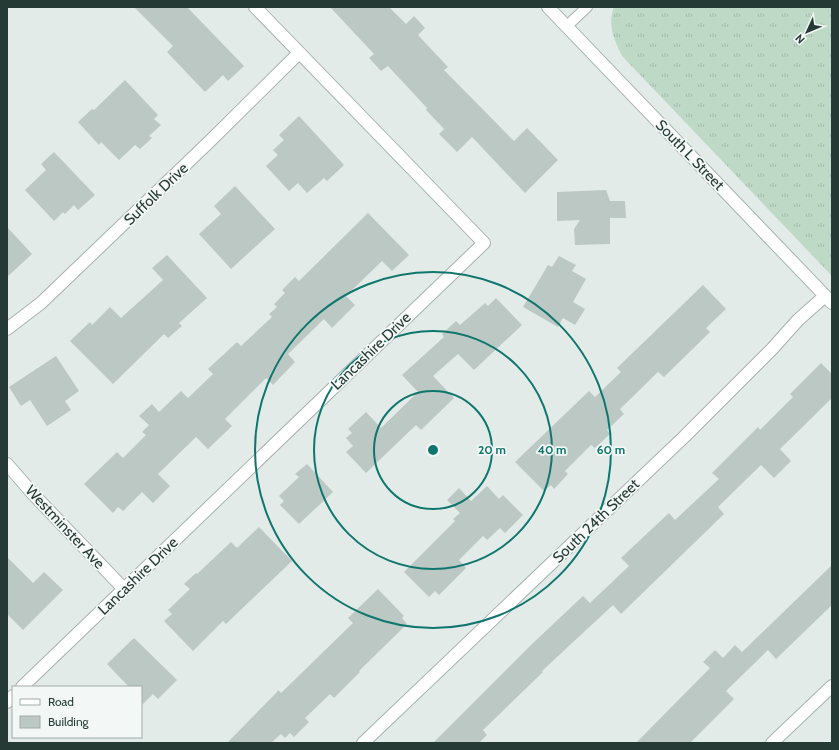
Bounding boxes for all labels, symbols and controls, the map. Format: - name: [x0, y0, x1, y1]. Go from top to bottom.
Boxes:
- north arrow: [787, 12, 827, 52]
- text: N: [792, 31, 808, 47]
- street label: South L Street: [652, 116, 728, 194]
- street label: Suffolk Drive: [120, 159, 192, 229]
- street label: Lancashire Drive: [327, 308, 415, 394]
- text: 20 m: [478, 442, 506, 457]
- text: 40 m: [537, 442, 567, 457]
- text: 60 m: [597, 442, 625, 457]
- centre of rings: [426, 443, 440, 457]
- street label: South 24th Street: [549, 475, 643, 567]
- street label: Westminster Ave: [22, 481, 109, 573]
- street label: Lancashire Drive: [94, 533, 182, 619]
- legend: [12, 686, 142, 738]
- text: Road: [48, 694, 74, 709]
- text: Building: [48, 714, 90, 729]

